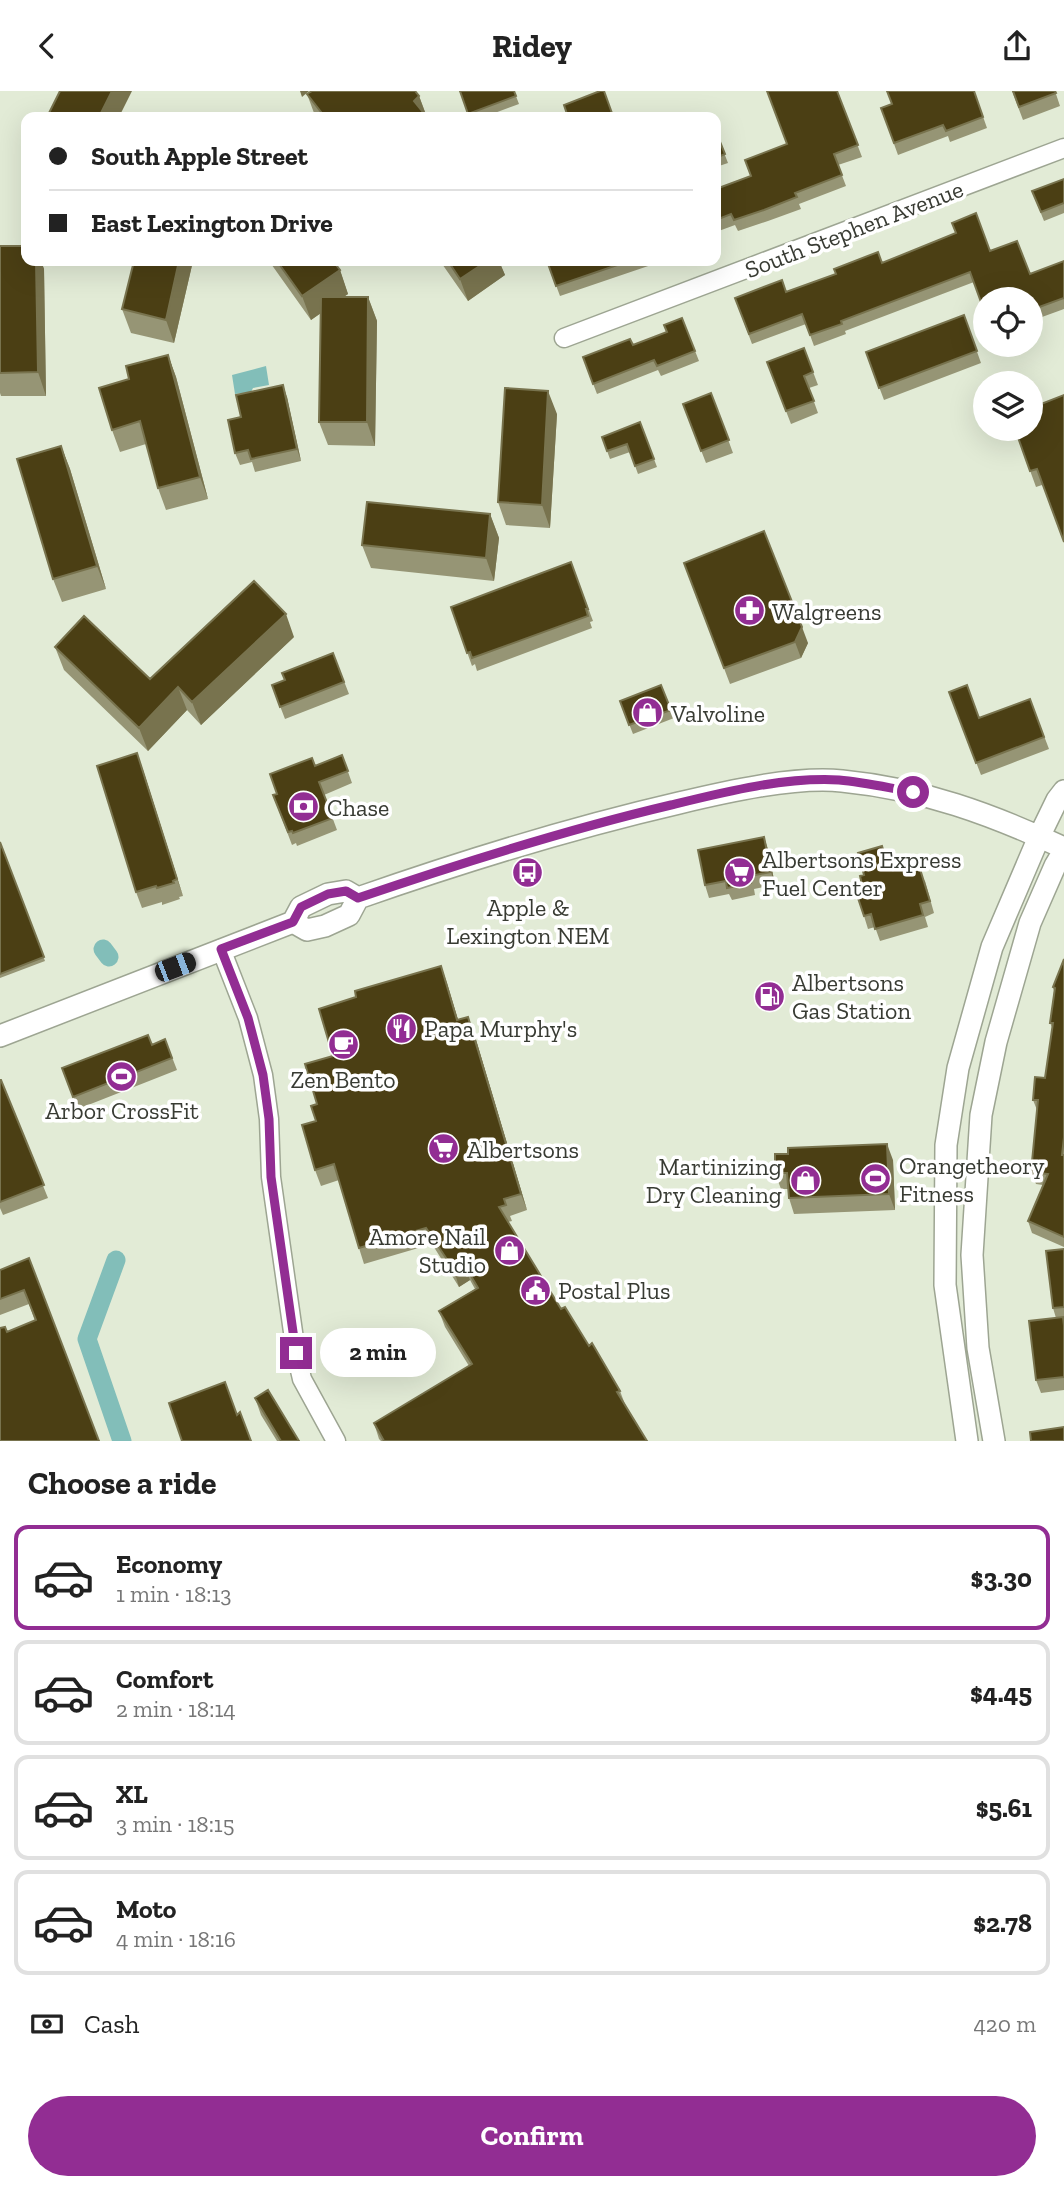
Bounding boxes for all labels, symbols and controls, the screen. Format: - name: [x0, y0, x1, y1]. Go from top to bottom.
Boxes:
- icon: back: [28, 27, 66, 65]
- text: Ridey: [492, 27, 572, 65]
- icon: share: [998, 27, 1036, 65]
- text: South Apple Street: [91, 140, 308, 172]
- street label: South Stephen Avenue: [741, 174, 967, 284]
- text: East Lexington Drive: [91, 207, 333, 239]
- map controls: [973, 287, 1043, 441]
- button: locate: [973, 287, 1043, 357]
- button: layers: [973, 371, 1043, 441]
- pharmacy icon: Walgreens: [732, 594, 766, 628]
- place label: Walgreens: [772, 597, 881, 626]
- shop icon: Valvoline: [631, 696, 665, 730]
- place label: Valvoline: [670, 699, 765, 728]
- route start: [897, 776, 929, 808]
- bank icon: Chase: [287, 790, 321, 824]
- place label: Chase: [327, 793, 389, 822]
- place label: Albertsons Express Fuel Center: [762, 845, 962, 902]
- bus stop icon: Apple & Lexington NEM: [511, 856, 545, 890]
- supermarket icon: Albertsons Express Fuel Center: [722, 856, 756, 890]
- place label: Apple & Lexington NEM: [446, 893, 610, 950]
- car: [152, 950, 199, 984]
- place label: Albertsons Gas Station: [792, 968, 911, 1025]
- fuel station icon: Albertsons Gas Station: [752, 979, 786, 1013]
- restaurant icon: Papa Murphy's: [384, 1011, 418, 1045]
- place label: Papa Murphy's: [424, 1014, 577, 1043]
- cafe icon: Zen Bento: [326, 1028, 360, 1062]
- sports icon: Arbor CrossFit: [105, 1059, 139, 1093]
- place label: Zen Bento: [290, 1065, 396, 1094]
- place label: Arbor CrossFit: [45, 1096, 199, 1125]
- supermarket icon: Albertsons: [427, 1132, 461, 1166]
- place label: Albertsons: [467, 1135, 579, 1164]
- place label: Orangetheory Fitness: [899, 1151, 1045, 1208]
- place label: Martinizing Dry Cleaning: [646, 1152, 782, 1209]
- sports icon: Orangetheory Fitness: [859, 1162, 893, 1196]
- shop icon: Martinizing Dry Cleaning: [788, 1163, 822, 1197]
- place label: Amore Nail Studio: [369, 1222, 486, 1279]
- shop icon: Amore Nail Studio: [492, 1233, 526, 1267]
- public building icon: Postal Plus: [518, 1273, 552, 1307]
- place label: Postal Plus: [558, 1276, 671, 1305]
- callout: 2 min: [320, 1329, 436, 1377]
- route end: [280, 1337, 312, 1369]
- text: 2 min: [349, 1338, 407, 1366]
- text: Choose a ride: [28, 1464, 216, 1502]
- icon: car: [32, 1546, 95, 1609]
- text: Economy: [116, 1548, 222, 1580]
- text: $3.30: [971, 1562, 1032, 1594]
- text: 1 min · 18:13: [116, 1580, 232, 1608]
- icon: car: [32, 1661, 95, 1724]
- text: Comfort: [116, 1663, 213, 1695]
- text: $4.45: [970, 1677, 1032, 1709]
- text: 2 min · 18:14: [116, 1695, 236, 1723]
- icon: car: [32, 1776, 95, 1839]
- text: XL: [116, 1778, 148, 1810]
- text: $5.61: [976, 1792, 1032, 1824]
- text: 3 min · 18:15: [116, 1810, 234, 1838]
- icon: car: [32, 1891, 95, 1954]
- text: Moto: [116, 1893, 176, 1925]
- text: $2.78: [973, 1907, 1032, 1939]
- text: 4 min · 18:16: [116, 1925, 236, 1953]
- icon: cash: [28, 2005, 66, 2043]
- text: Cash: [84, 2008, 139, 2040]
- text: 420 m: [973, 2010, 1036, 2038]
- button: Confirm: [28, 2096, 1036, 2176]

